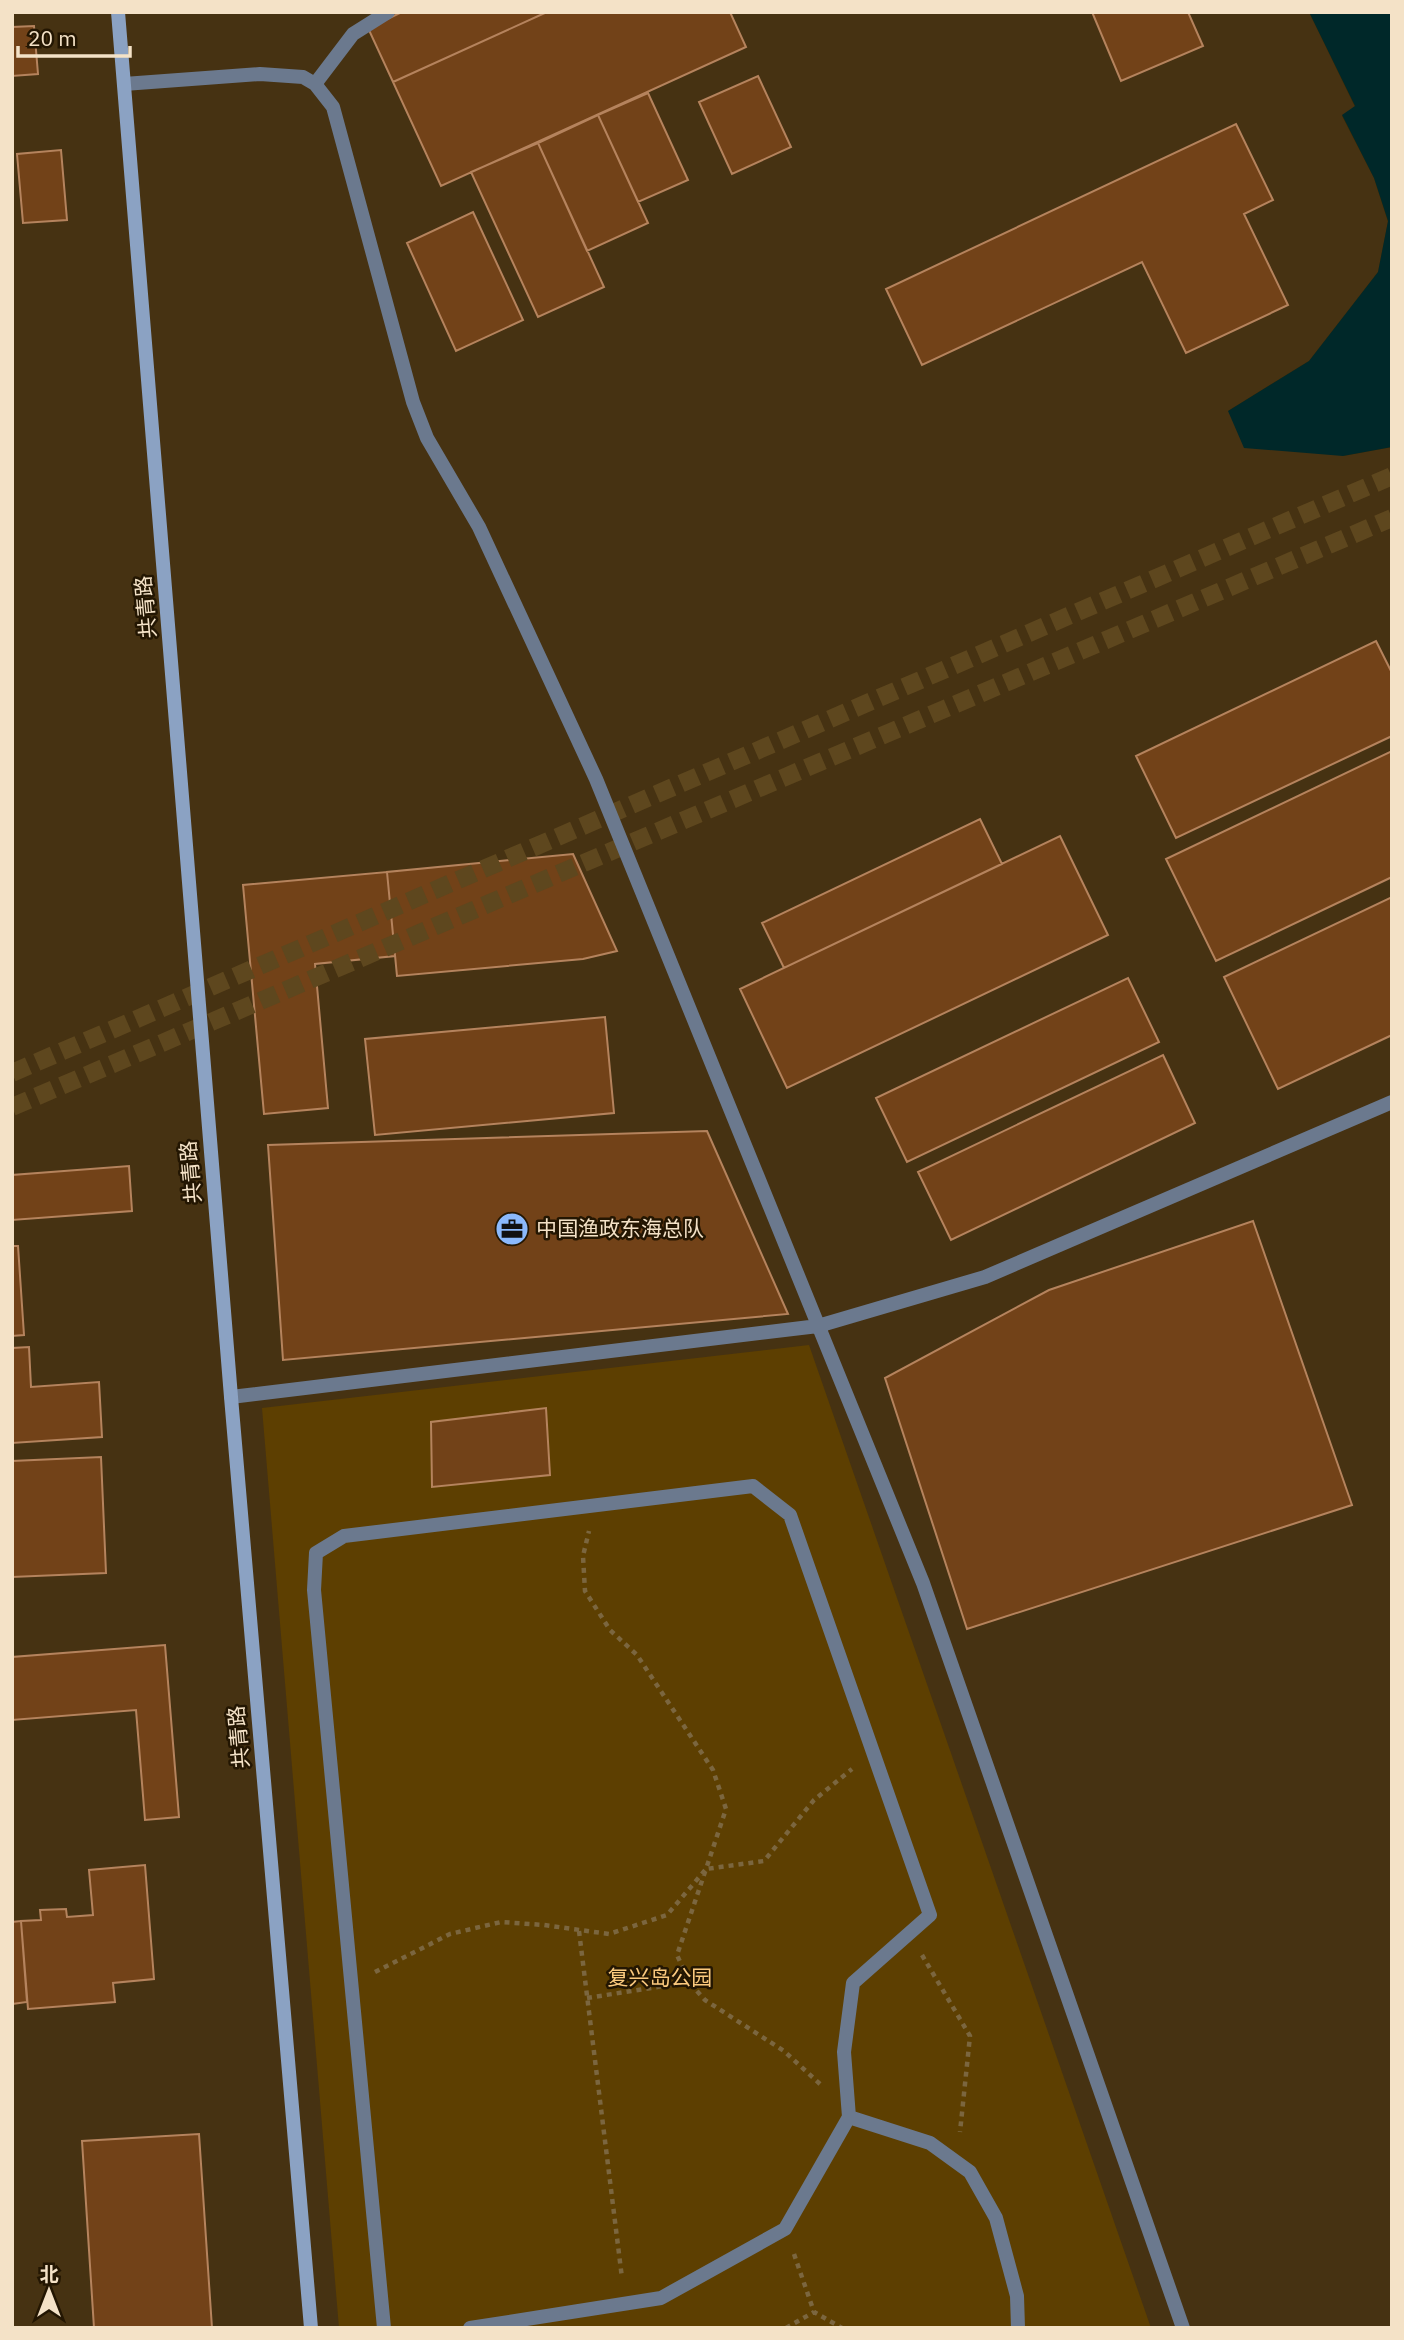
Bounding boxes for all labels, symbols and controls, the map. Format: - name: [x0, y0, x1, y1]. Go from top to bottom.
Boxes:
- scale bar: [18, 14, 130, 58]
- text: 20 m: [28, 24, 77, 52]
- street label: 共青路: [128, 574, 162, 640]
- street label: 共青路: [173, 1139, 207, 1205]
- office icon: 中国渔政东海总队: [493, 1210, 531, 1248]
- place label: 中国渔政东海总队: [536, 1214, 704, 1242]
- street label: 共青路: [221, 1704, 255, 1770]
- park label: 复兴岛公园: [608, 1963, 713, 1991]
- north arrow: [14, 2256, 84, 2326]
- text: 北: [39, 2262, 59, 2286]

